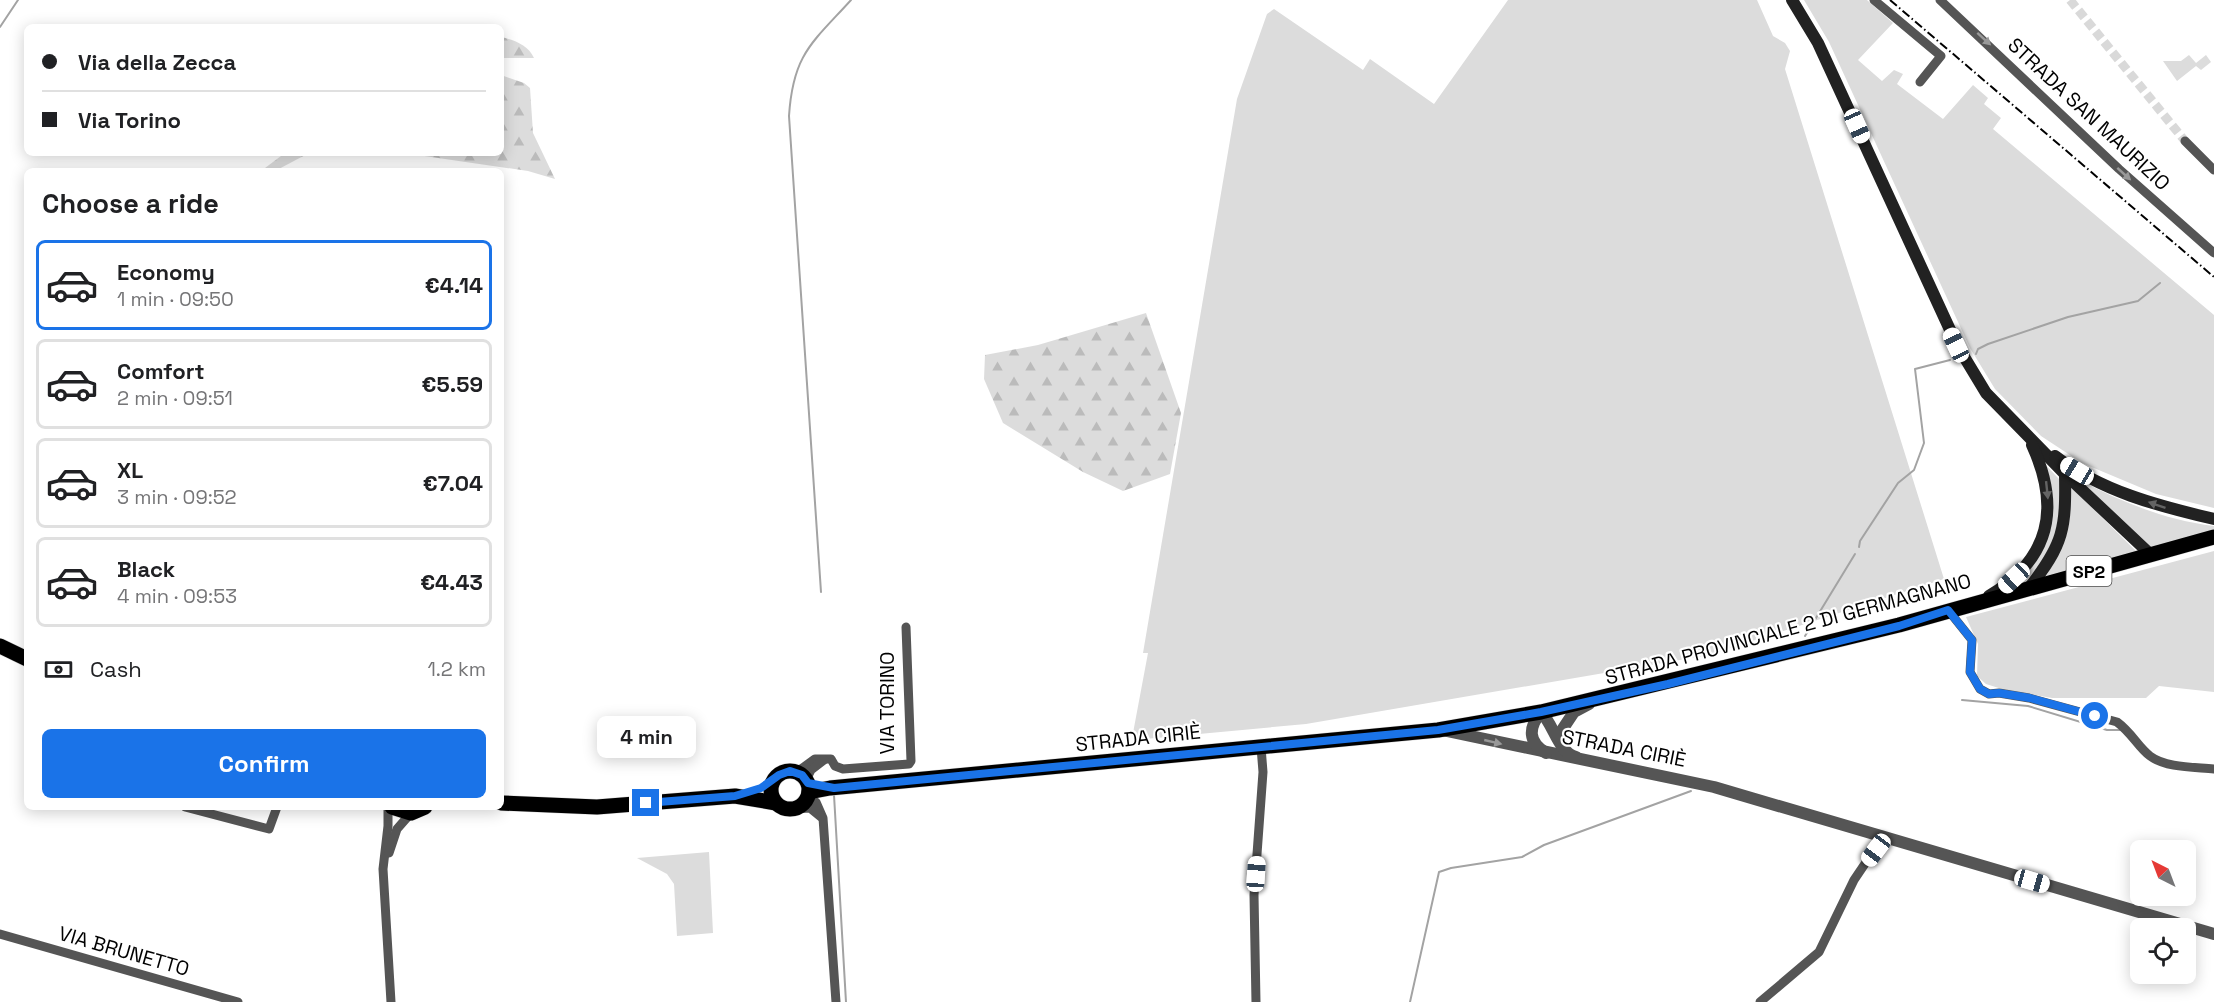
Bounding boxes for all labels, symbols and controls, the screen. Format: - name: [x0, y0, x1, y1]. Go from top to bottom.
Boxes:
- one-way arrow: [1976, 32, 1991, 45]
- street label: STRADA SAN MAURIZIO: [2002, 32, 2176, 196]
- text: Via della Zecca: [78, 48, 236, 76]
- text: Via Torino: [78, 106, 181, 134]
- car: [1841, 106, 1873, 146]
- one-way arrow: [2117, 167, 2132, 181]
- text: Choose a ride: [42, 186, 219, 221]
- icon: car: [45, 258, 99, 312]
- text: Economy: [117, 258, 215, 286]
- text: €4.14: [425, 271, 483, 299]
- text: 1 min · 09:50: [117, 286, 234, 312]
- car: [1940, 325, 1972, 365]
- icon: car: [45, 357, 99, 411]
- text: Comfort: [117, 357, 205, 385]
- text: €5.59: [422, 370, 483, 398]
- text: 2 min · 09:51: [117, 385, 233, 411]
- car: [2057, 454, 2097, 488]
- icon: car: [45, 456, 99, 510]
- text: XL: [117, 456, 143, 484]
- text: €7.04: [423, 469, 483, 497]
- one-way arrow: [2042, 481, 2052, 500]
- text: 3 min · 09:52: [117, 484, 237, 510]
- one-way arrow: [2148, 499, 2166, 509]
- icon: car: [45, 555, 99, 609]
- text: Black: [117, 555, 175, 583]
- road number: SP2: [2066, 556, 2112, 586]
- car: [1995, 559, 2033, 597]
- text: €4.43: [420, 568, 483, 596]
- street label: STRADA PROVINCIALE 2 DI GERMAGNANO: [1602, 568, 1974, 690]
- text: 4 min · 09:53: [117, 583, 237, 609]
- street label: VIA TORINO: [874, 652, 900, 754]
- icon: cash: [42, 653, 75, 686]
- text: Cash: [90, 655, 142, 683]
- text: 1.2 km: [427, 656, 486, 682]
- route start: [2081, 702, 2108, 729]
- callout: 4 min: [596, 716, 696, 758]
- street label: STRADA CIRIÈ: [1074, 719, 1202, 757]
- street label: STRADA CIRIÈ: [1560, 723, 1688, 773]
- text: 4 min: [620, 724, 673, 750]
- button: Confirm: [42, 729, 486, 798]
- one-way arrow: [1483, 738, 1502, 747]
- route end: [632, 789, 659, 816]
- car: [1858, 830, 1894, 870]
- north arrow: [2130, 840, 2196, 906]
- map controls: [2130, 840, 2196, 984]
- car: [1246, 855, 1266, 893]
- car: [2012, 867, 2052, 895]
- button: locate: [2130, 918, 2196, 984]
- street label: VIA BRUNETTO: [56, 920, 192, 982]

